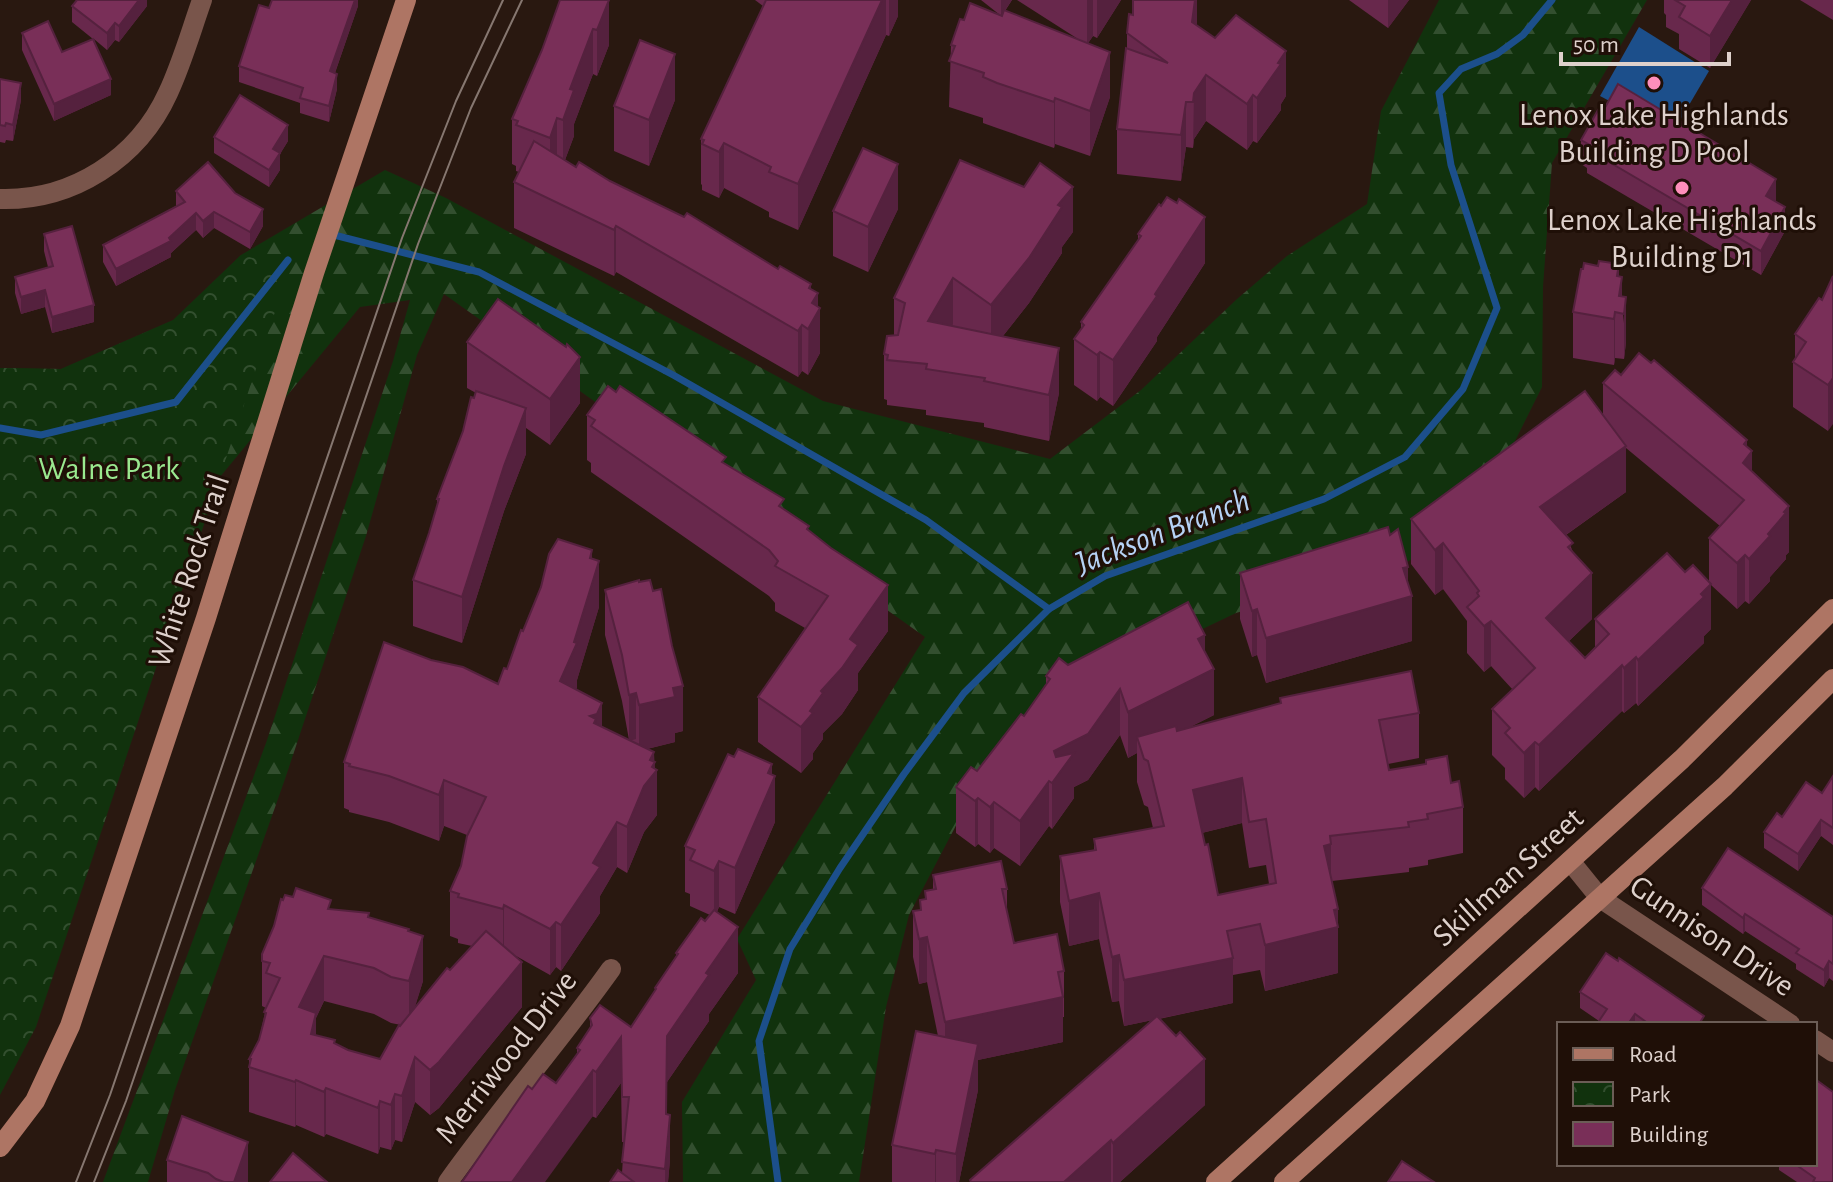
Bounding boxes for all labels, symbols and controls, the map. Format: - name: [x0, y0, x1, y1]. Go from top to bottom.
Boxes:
- scale bar: [1561, 16, 1729, 66]
- text: 50 m: [1573, 33, 1619, 57]
- marker: Lenox Lake Highlands Building D Pool: [1645, 74, 1663, 92]
- place label: Lenox Lake Highlands Building D Pool: [1519, 99, 1789, 168]
- marker: Lenox Lake Highlands Building D1: [1673, 179, 1691, 197]
- place label: Lenox Lake Highlands Building D1: [1547, 204, 1817, 273]
- park label: Walne Park: [38, 453, 180, 485]
- street label: White Rock Trail: [143, 470, 235, 672]
- water label: Jackson Branch: [1069, 483, 1255, 581]
- street label: Skillman Street: [1427, 802, 1589, 952]
- street label: Gunnison Drive: [1624, 869, 1800, 1003]
- street label: Merriwood Drive: [429, 965, 583, 1149]
- legend: [1557, 1022, 1817, 1166]
- text: Road: [1629, 1043, 1677, 1067]
- text: Park: [1629, 1083, 1670, 1107]
- text: Building: [1629, 1123, 1708, 1147]

